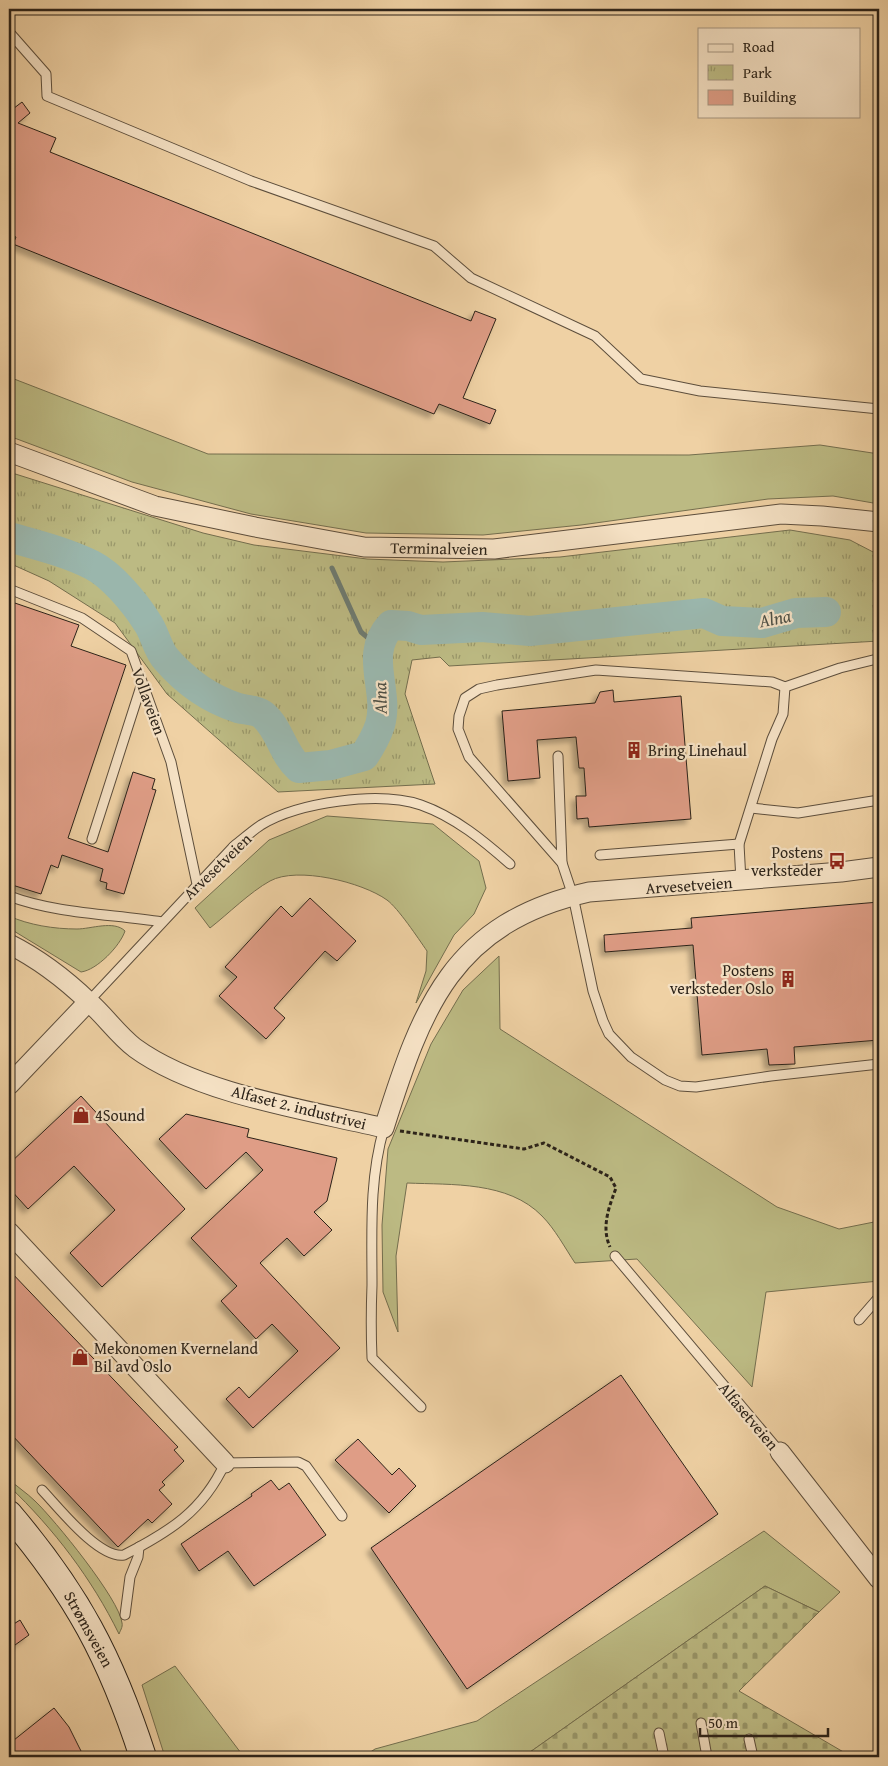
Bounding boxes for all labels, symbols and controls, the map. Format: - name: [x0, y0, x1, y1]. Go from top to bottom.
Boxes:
- legend: [698, 28, 860, 118]
- text: Road: [743, 36, 774, 57]
- text: Park: [743, 62, 772, 83]
- text: Building: [743, 86, 797, 107]
- street label: Terminalveien: [390, 535, 488, 561]
- water label: Alna: [756, 602, 794, 634]
- street label: Vollaveien: [126, 664, 172, 738]
- water label: Alna: [366, 681, 394, 715]
- place label: Bring Linehaul: [648, 738, 748, 762]
- building icon: Bring Linehaul: [624, 740, 644, 760]
- street label: Arvesetveien: [177, 827, 257, 905]
- place label: Postens verksteder: [751, 840, 823, 882]
- bus stop icon: Postens verksteder: [827, 851, 847, 871]
- street label: Arvesetveien: [645, 870, 733, 900]
- place label: Postens verksteder Oslo: [670, 958, 774, 1000]
- building icon: Postens verksteder Oslo: [778, 969, 798, 989]
- street label: Alfaset 2. industrivei: [229, 1079, 370, 1136]
- place label: 4Sound: [95, 1103, 145, 1127]
- shop icon: 4Sound: [71, 1105, 91, 1125]
- place label: Mekonomen Kverneland Bil avd Oslo: [94, 1336, 259, 1378]
- shop icon: Mekonomen Kverneland Bil avd Oslo: [70, 1347, 90, 1367]
- street label: Alfasetveien: [713, 1377, 785, 1455]
- street label: Strømsveien: [58, 1587, 120, 1671]
- scale bar: [700, 1706, 828, 1738]
- text: 50 m: [708, 1712, 739, 1733]

